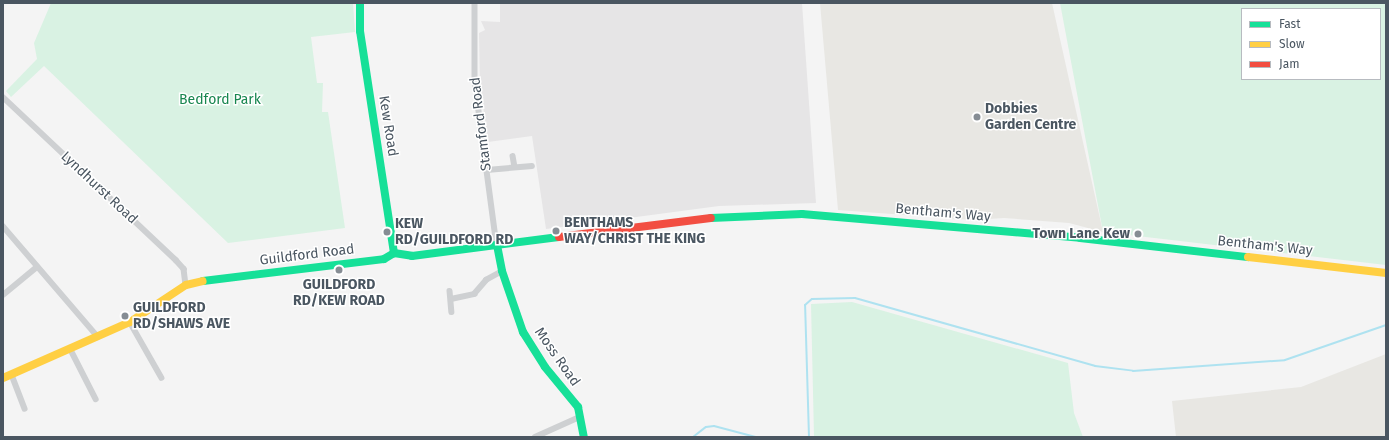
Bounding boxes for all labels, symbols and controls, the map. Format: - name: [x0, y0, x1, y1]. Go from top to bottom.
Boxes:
- legend: [1241, 8, 1381, 80]
- text: Fast: [1279, 17, 1301, 31]
- text: Slow: [1279, 37, 1305, 51]
- text: Jam: [1279, 57, 1299, 71]
- street label: Stamford Road: [467, 76, 495, 172]
- park label: Bedford Park: [179, 92, 261, 108]
- street label: Kew Road: [375, 94, 401, 158]
- place label: Dobbies Garden Centre: [985, 101, 1076, 134]
- marker: Dobbies Garden Centre: [972, 112, 982, 122]
- street label: Lyndhurst Road: [57, 148, 141, 228]
- street label: Bentham's Way: [895, 200, 991, 226]
- place label: BENTHAMS WAY/CHRIST THE KING: [564, 215, 705, 248]
- place label: KEW RD/GUILDFORD RD: [395, 216, 513, 248]
- marker: BENTHAMS WAY/CHRIST THE KING: [551, 226, 561, 236]
- place label: Town Lane Kew: [1032, 226, 1130, 242]
- marker: KEW RD/GUILDFORD RD: [382, 227, 392, 237]
- marker: Town Lane Kew: [1133, 229, 1143, 239]
- street label: Bentham's Way: [1217, 233, 1313, 259]
- street label: Guildford Road: [259, 241, 355, 269]
- marker: GUILDFORD RD/KEW ROAD: [334, 265, 344, 275]
- place label: GUILDFORD RD/KEW ROAD: [293, 277, 385, 310]
- place label: GUILDFORD RD/SHAWS AVE: [133, 300, 230, 332]
- marker: GUILDFORD RD/SHAWS AVE: [120, 311, 130, 321]
- street label: Moss Road: [531, 324, 583, 390]

